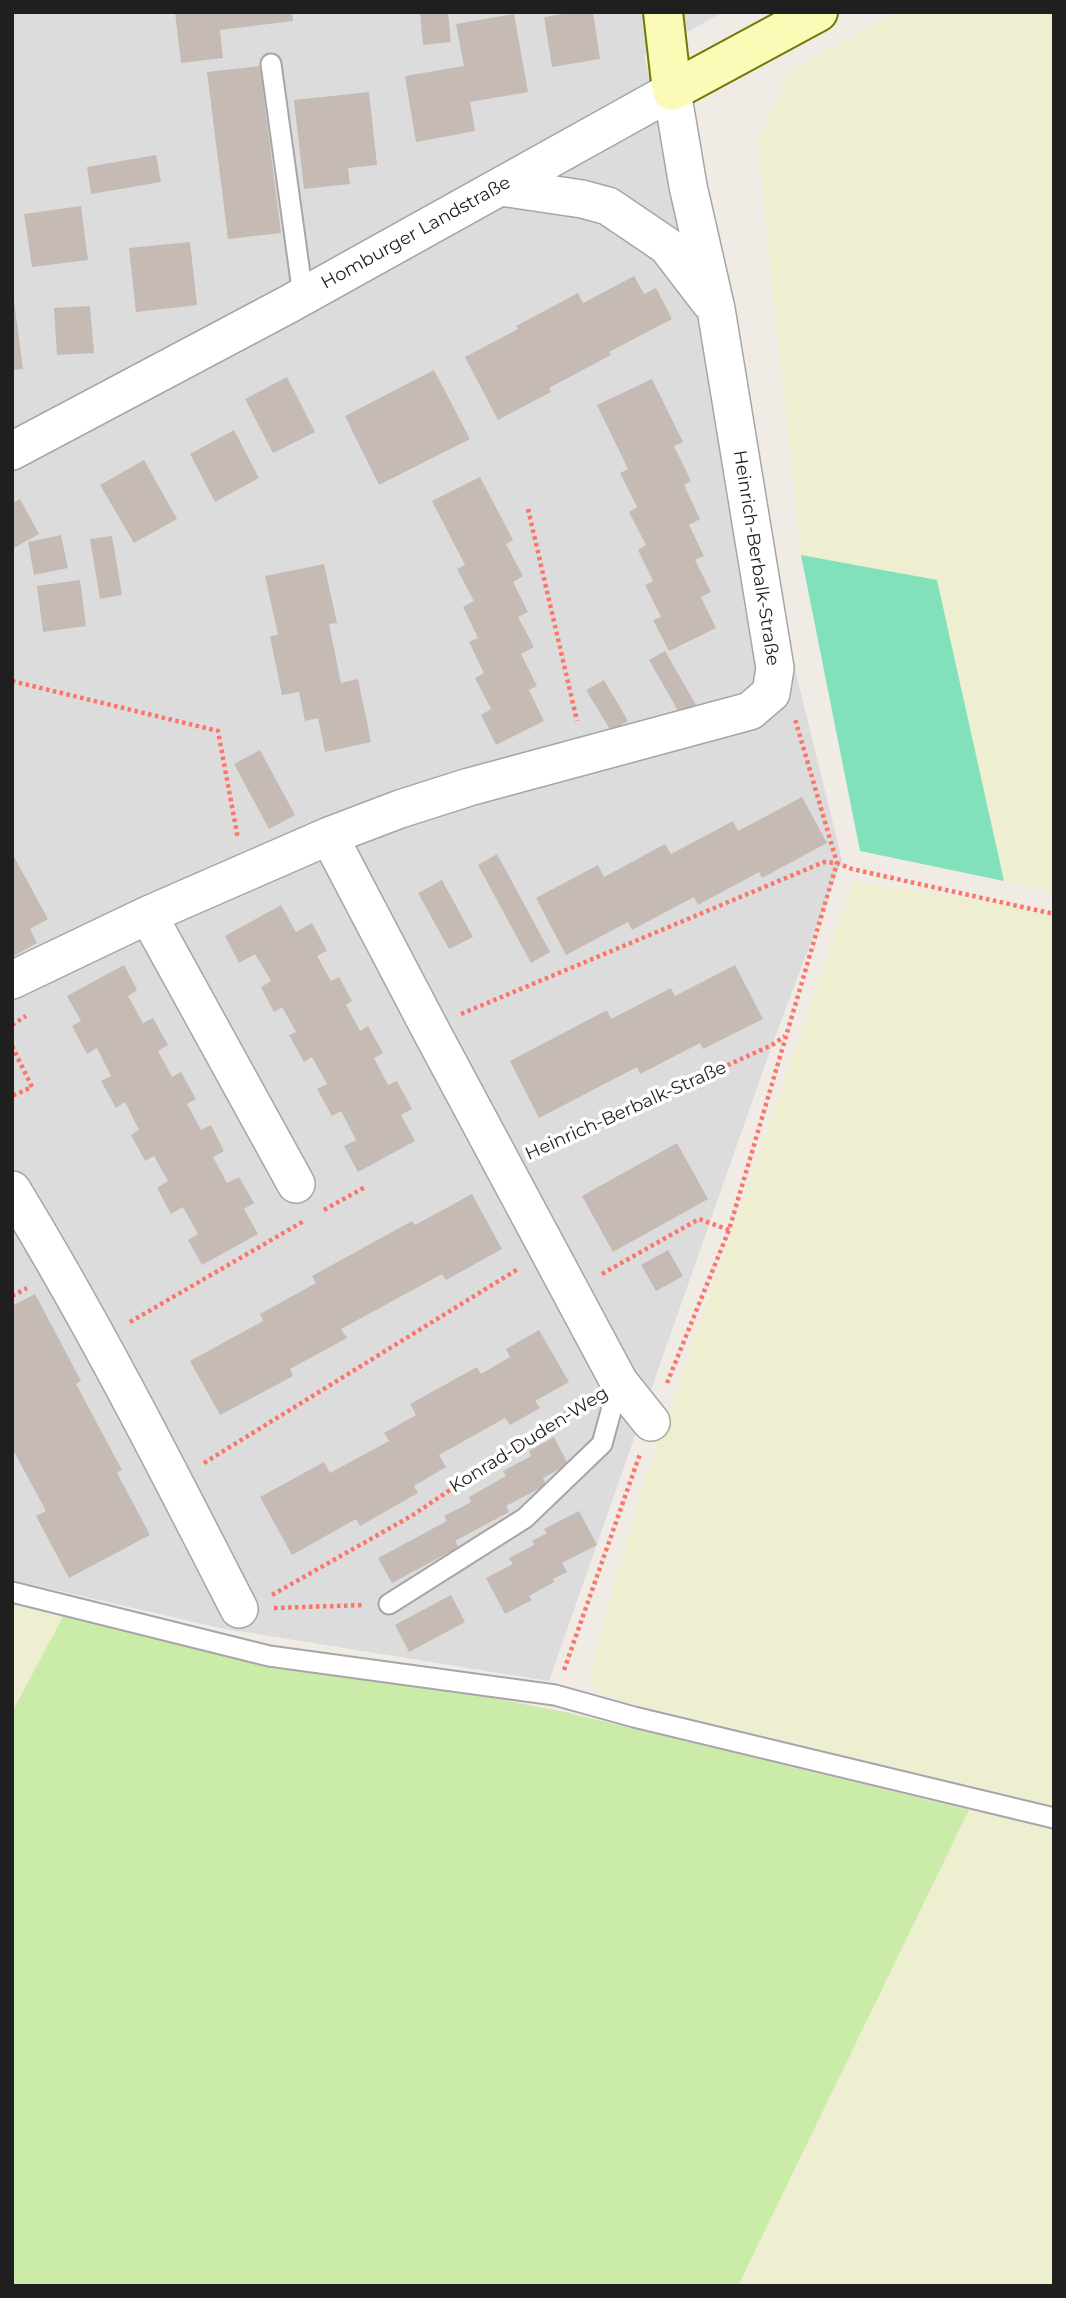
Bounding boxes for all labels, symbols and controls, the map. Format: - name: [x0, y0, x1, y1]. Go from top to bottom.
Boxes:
- street label: Homburger Landstraße: [318, 172, 514, 294]
- street label: Heinrich-Berbalk-Straße: [728, 449, 784, 667]
- street label: Heinrich-Berbalk-Straße: [522, 1057, 730, 1165]
- street label: Konrad-Duden-Weg: [446, 1382, 612, 1498]

